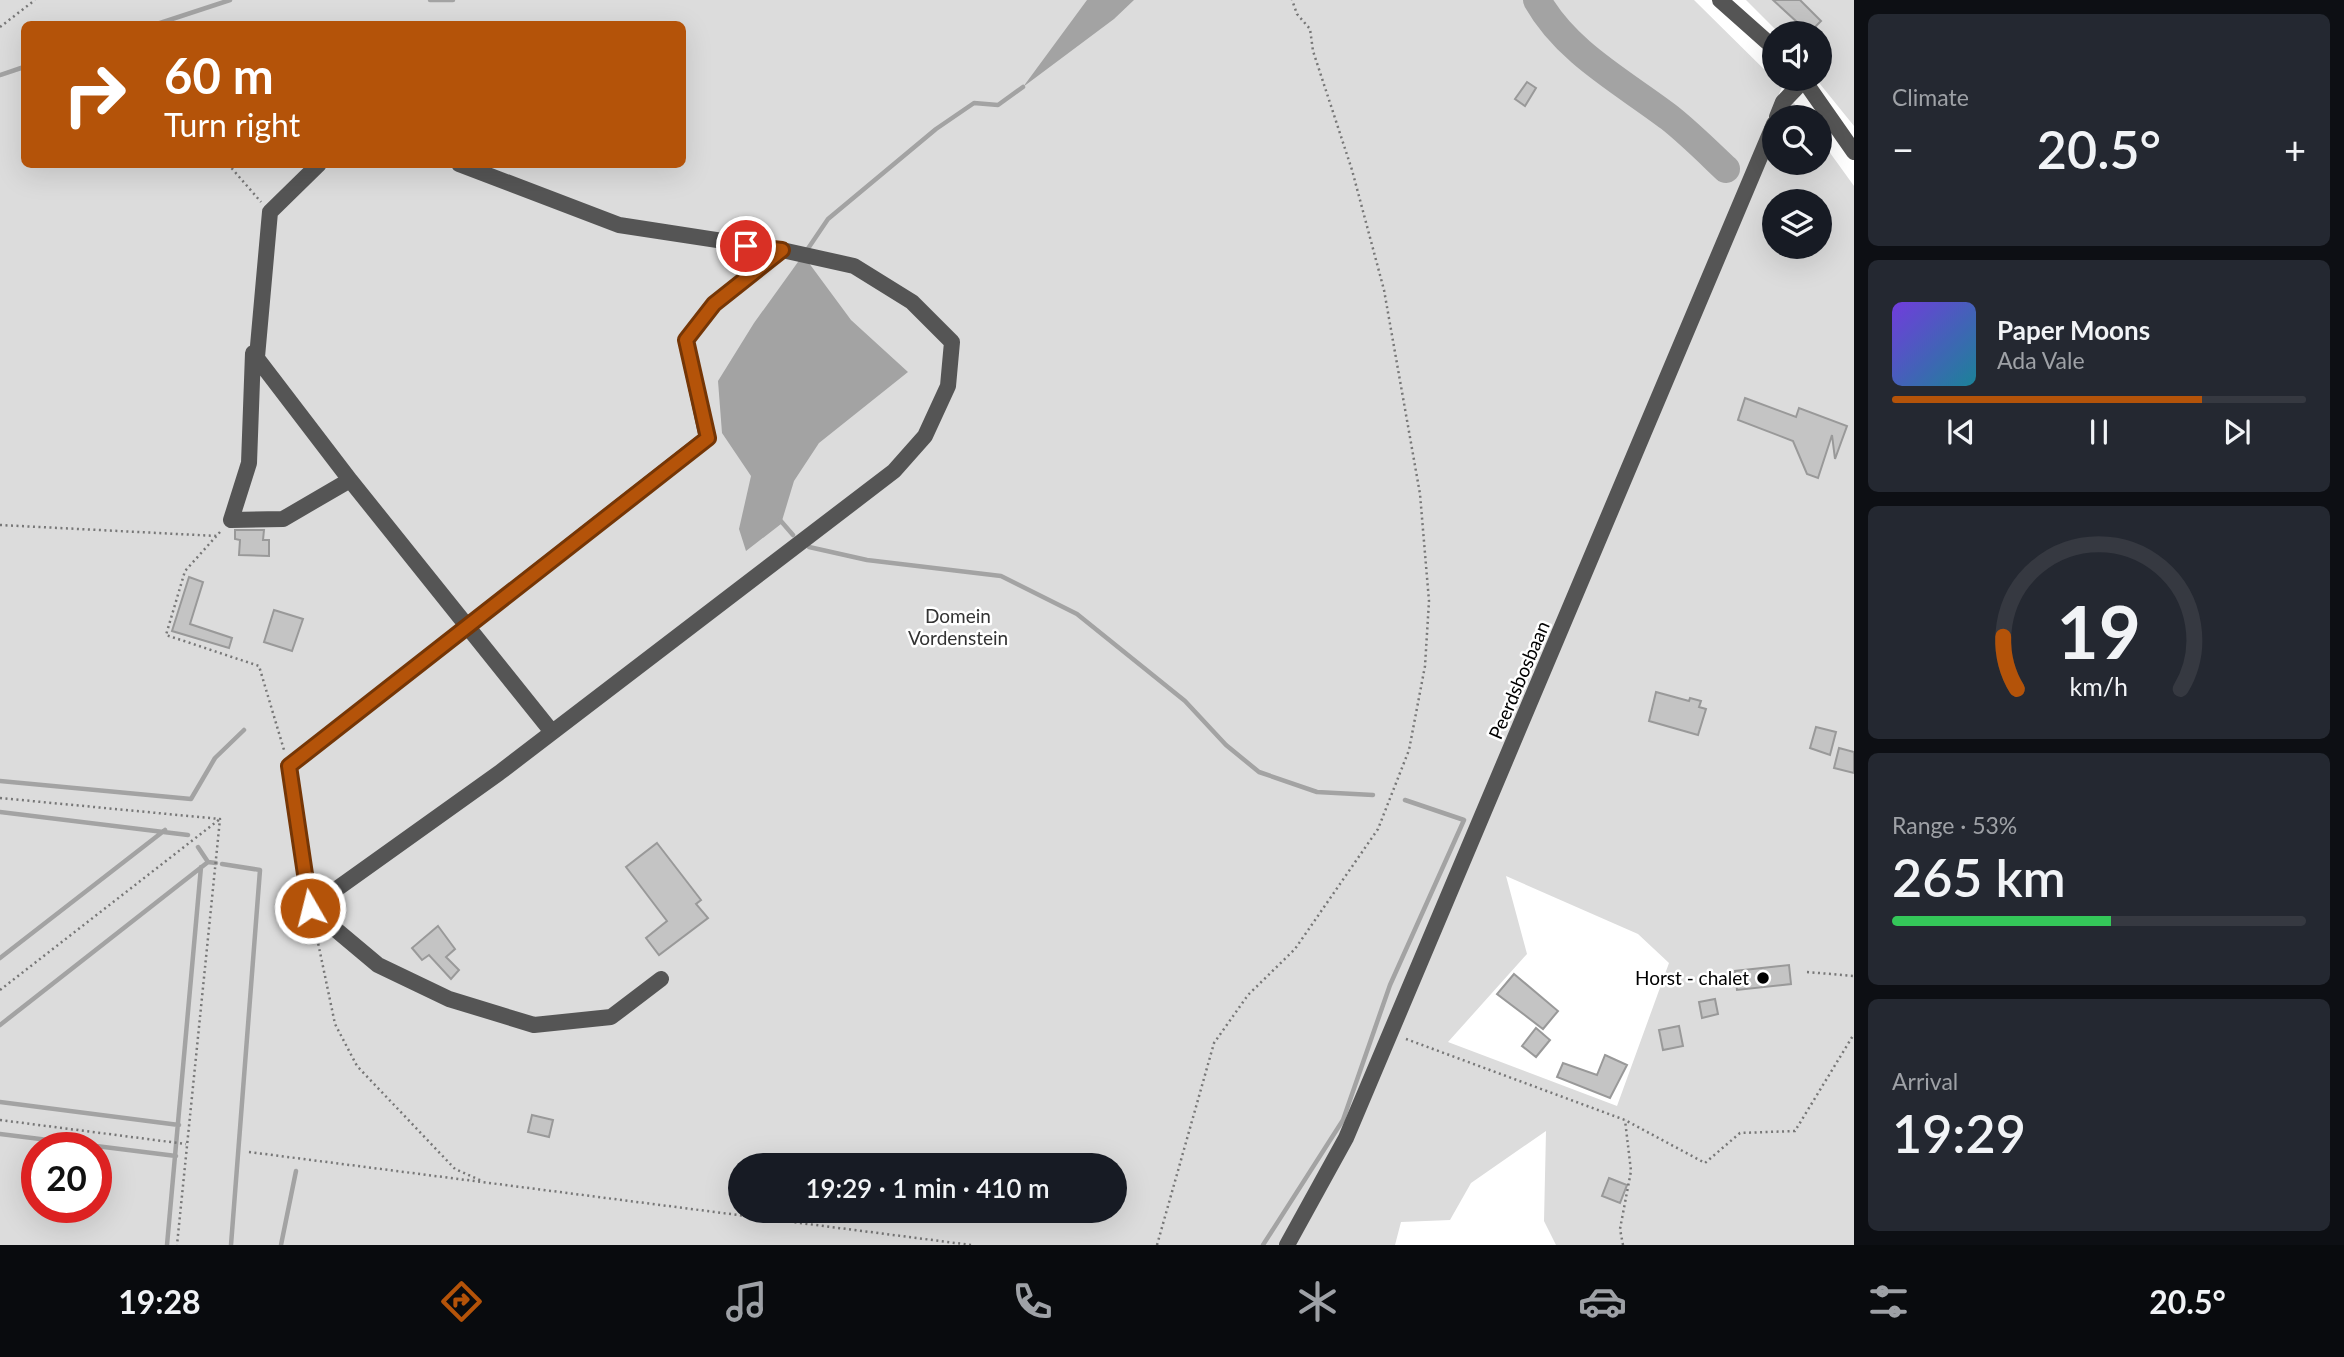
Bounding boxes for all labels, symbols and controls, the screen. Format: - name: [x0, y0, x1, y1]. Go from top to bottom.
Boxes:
- map controls: [1762, 21, 1832, 259]
- button: sound: [1762, 21, 1832, 91]
- text: 60 m: [164, 46, 274, 104]
- icon: right: [49, 49, 140, 140]
- text: Climate: [1892, 83, 1969, 111]
- text: Turn right: [164, 105, 300, 144]
- button: search: [1762, 105, 1832, 175]
- text: 20.5°: [2037, 118, 2161, 180]
- text: −: [1892, 126, 1914, 172]
- text: +: [2284, 126, 2306, 172]
- button: layers: [1762, 189, 1832, 259]
- pin: [716, 216, 776, 276]
- icon: arrive: [727, 227, 765, 265]
- text: Paper Moons: [1997, 314, 2150, 346]
- text: Ada Vale: [1997, 346, 2085, 374]
- icon: previous: [1942, 413, 1980, 451]
- icon: pause: [2080, 413, 2118, 451]
- icon: next: [2218, 413, 2256, 451]
- text: 19: [2057, 587, 2141, 675]
- park label: Domein Vordenstein: [908, 604, 1008, 649]
- street label: Peerdsbosbaan: [1483, 617, 1554, 742]
- text: km/h: [2070, 670, 2128, 700]
- text: Range · 53%: [1892, 811, 2017, 839]
- text: 265 km: [1892, 846, 2066, 908]
- position arrow: [273, 871, 347, 945]
- place label: Horst - chalet: [1635, 966, 1749, 989]
- marker: Horst - chalet: [1755, 970, 1771, 986]
- text: Arrival: [1892, 1067, 1958, 1095]
- text: 19:29: [1892, 1102, 2026, 1164]
- speed limit sign: 20: [21, 1132, 112, 1223]
- text: 19:29 · 1 min · 410 m: [805, 1172, 1050, 1204]
- icon: directions: [437, 1277, 486, 1326]
- icon: music: [722, 1277, 771, 1326]
- icon: phone: [1008, 1277, 1057, 1326]
- icon: climate: [1293, 1277, 1342, 1326]
- icon: car: [1578, 1277, 1627, 1326]
- icon: filters: [1864, 1277, 1913, 1326]
- text: 19:28: [118, 1282, 201, 1321]
- text: 20.5°: [2149, 1282, 2226, 1321]

